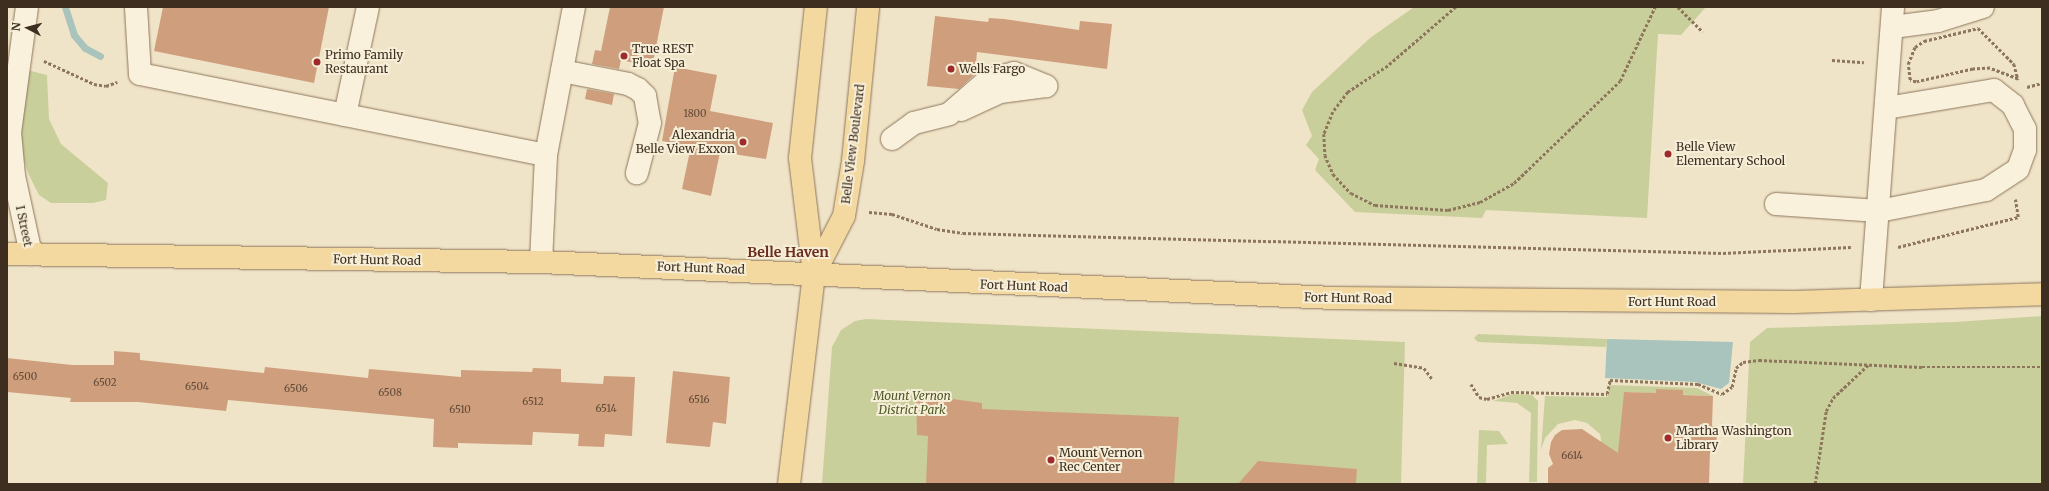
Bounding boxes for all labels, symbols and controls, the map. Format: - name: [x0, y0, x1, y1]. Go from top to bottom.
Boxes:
- north arrow: [8, 8, 48, 48]
- text: N: [9, 22, 23, 32]
- place label: True REST Float Spa: [632, 42, 694, 70]
- place label: Primo Family Restaurant: [325, 48, 403, 76]
- marker: True REST Float Spa: [619, 51, 629, 61]
- marker: Primo Family Restaurant: [312, 57, 322, 67]
- place label: Wells Fargo: [959, 62, 1025, 76]
- marker: Wells Fargo: [946, 64, 956, 74]
- street label: Belle View Boulevard: [839, 83, 867, 205]
- house number: 1800: [683, 108, 707, 120]
- place label: Alexandria Belle View Exxon: [636, 128, 735, 156]
- marker: Alexandria Belle View Exxon: [738, 137, 748, 147]
- place label: Belle View Elementary School: [1676, 140, 1785, 168]
- marker: Belle View Elementary School: [1663, 149, 1673, 159]
- street label: I Street: [13, 204, 35, 248]
- district label: Belle Haven: [747, 244, 829, 260]
- street label: Fort Hunt Road: [333, 252, 421, 268]
- street label: Fort Hunt Road: [657, 259, 745, 277]
- street label: Fort Hunt Road: [980, 277, 1068, 295]
- street label: Fort Hunt Road: [1304, 290, 1392, 306]
- street label: Fort Hunt Road: [1628, 295, 1716, 309]
- house number: 6500: [13, 371, 37, 383]
- house number: 6502: [93, 377, 117, 389]
- house number: 6504: [185, 381, 209, 393]
- house number: 6506: [284, 383, 308, 395]
- house number: 6508: [378, 387, 402, 399]
- park label: Mount Vernon District Park: [873, 389, 951, 417]
- house number: 6516: [688, 394, 710, 406]
- house number: 6512: [522, 396, 544, 408]
- house number: 6514: [595, 403, 617, 415]
- house number: 6510: [449, 404, 471, 416]
- place label: Martha Washington Library: [1676, 424, 1792, 452]
- marker: Martha Washington Library: [1663, 433, 1673, 443]
- place label: Mount Vernon Rec Center: [1059, 446, 1142, 474]
- house number: 6614: [1561, 450, 1583, 462]
- marker: Mount Vernon Rec Center: [1046, 455, 1056, 465]

